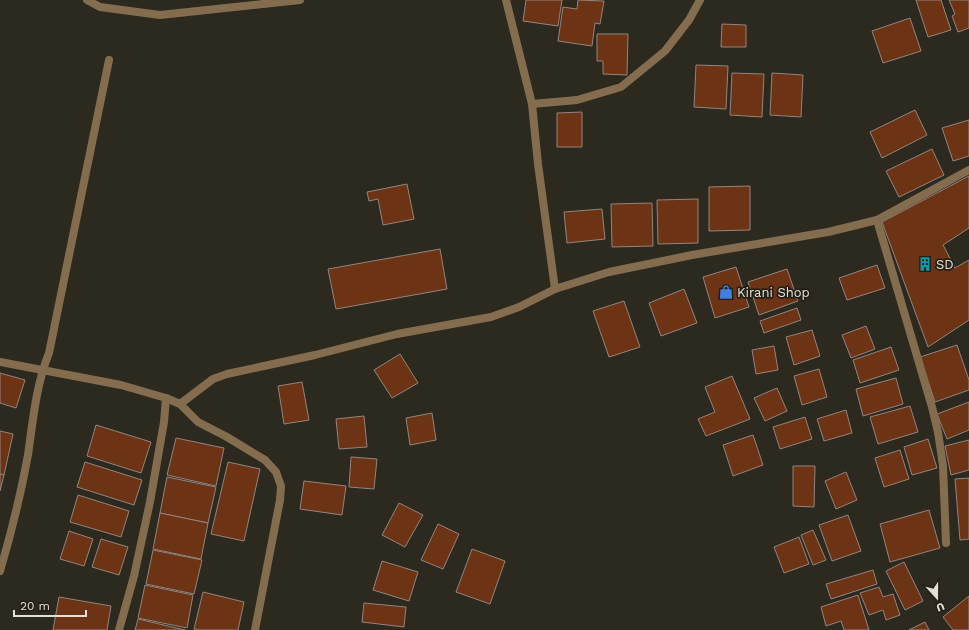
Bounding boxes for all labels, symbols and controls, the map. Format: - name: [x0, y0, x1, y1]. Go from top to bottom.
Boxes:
- building icon: SD: [917, 256, 933, 272]
- place label: SD: [936, 257, 954, 272]
- shop icon: Kirani Shop: [718, 284, 734, 300]
- place label: Kirani Shop: [737, 285, 810, 300]
- north arrow: [917, 578, 957, 618]
- scale bar: [14, 592, 86, 618]
- text: 20 m: [20, 599, 50, 613]
- text: U: [934, 599, 946, 614]

